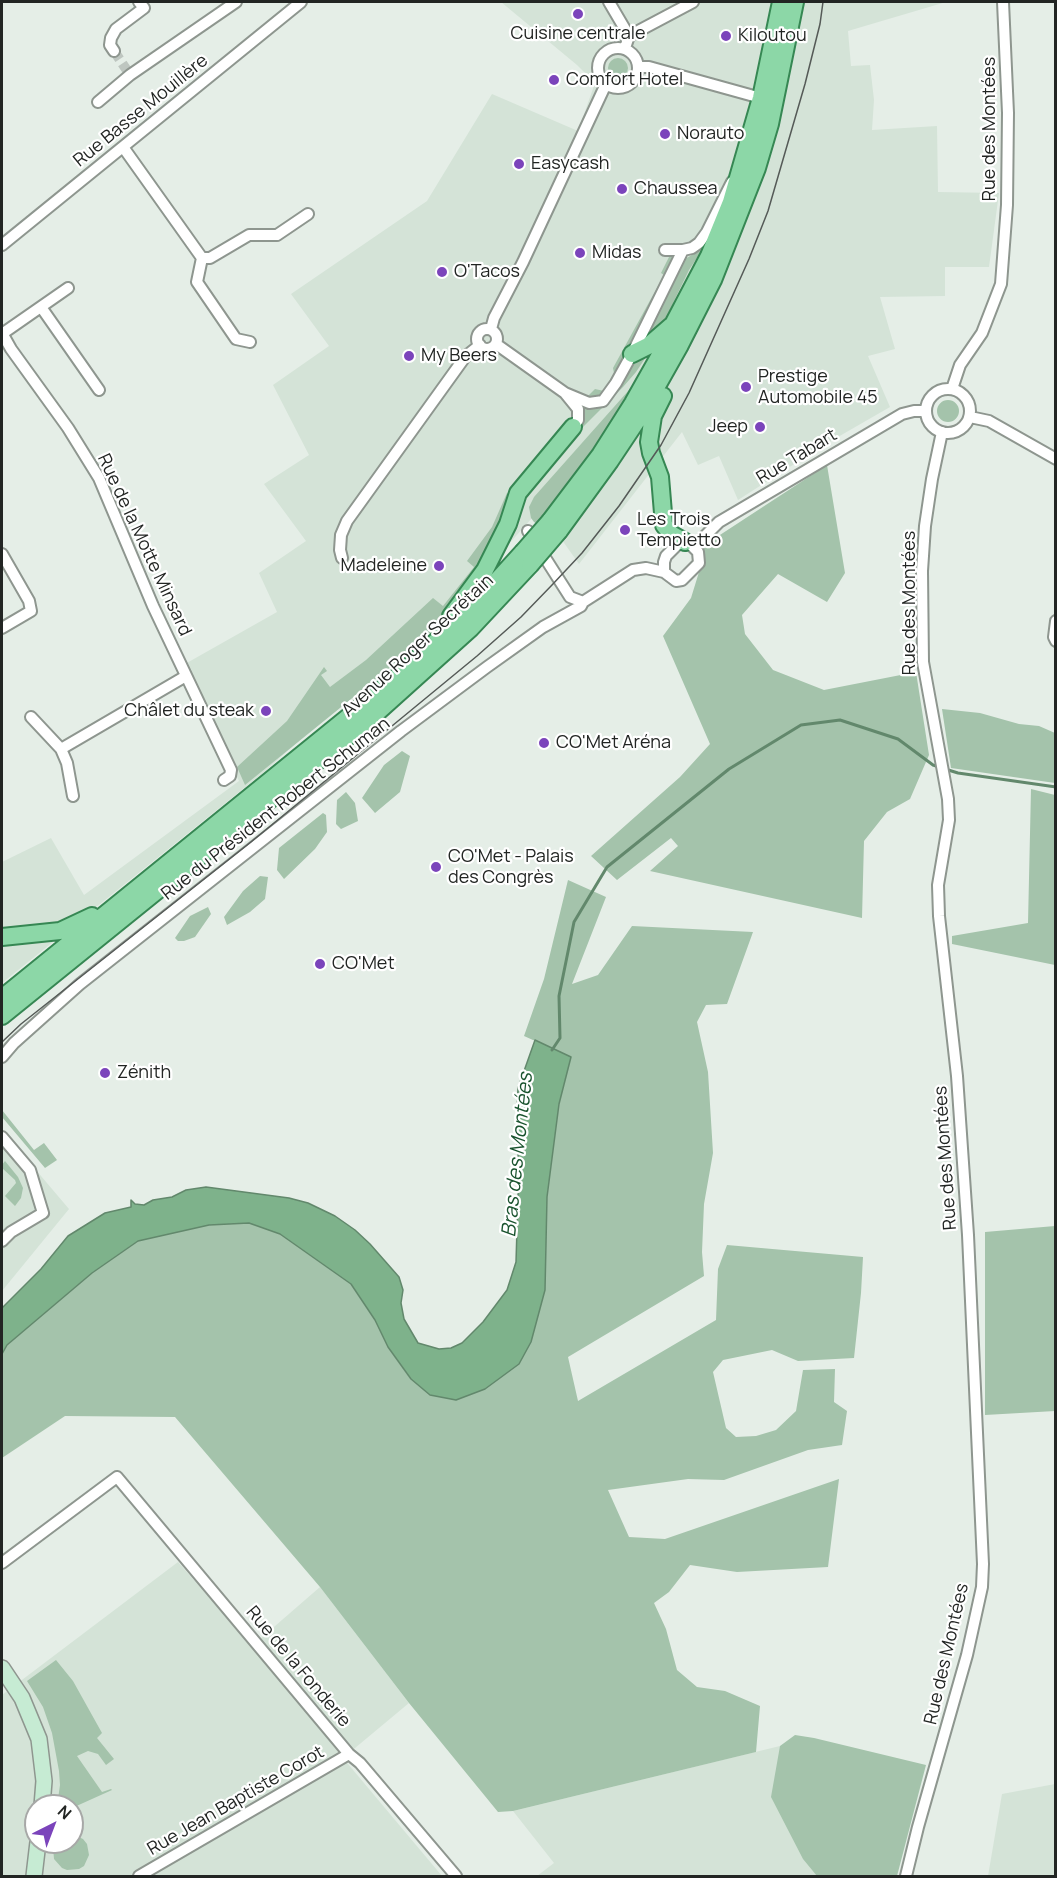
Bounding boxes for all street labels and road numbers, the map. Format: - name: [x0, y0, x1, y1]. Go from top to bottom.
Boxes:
- street label: Rue Basse Mouillère: [69, 50, 213, 172]
- street label: Rue des Montées: [979, 57, 1001, 201]
- street label: Rue Tabart: [753, 425, 841, 489]
- street label: Rue de la Motte Minsard: [92, 451, 196, 639]
- street label: Rue des Montées: [899, 531, 921, 675]
- street label: Avenue Roger Secrétain: [338, 570, 498, 722]
- street label: Rue du Président Robert Schuman: [157, 713, 395, 905]
- street label: Rue des Montées: [930, 1085, 962, 1231]
- street label: Rue des Montées: [920, 1581, 974, 1727]
- street label: Rue de la Fonderie: [241, 1602, 355, 1732]
- street label: Rue Jean Baptiste Corot: [144, 1742, 328, 1860]

